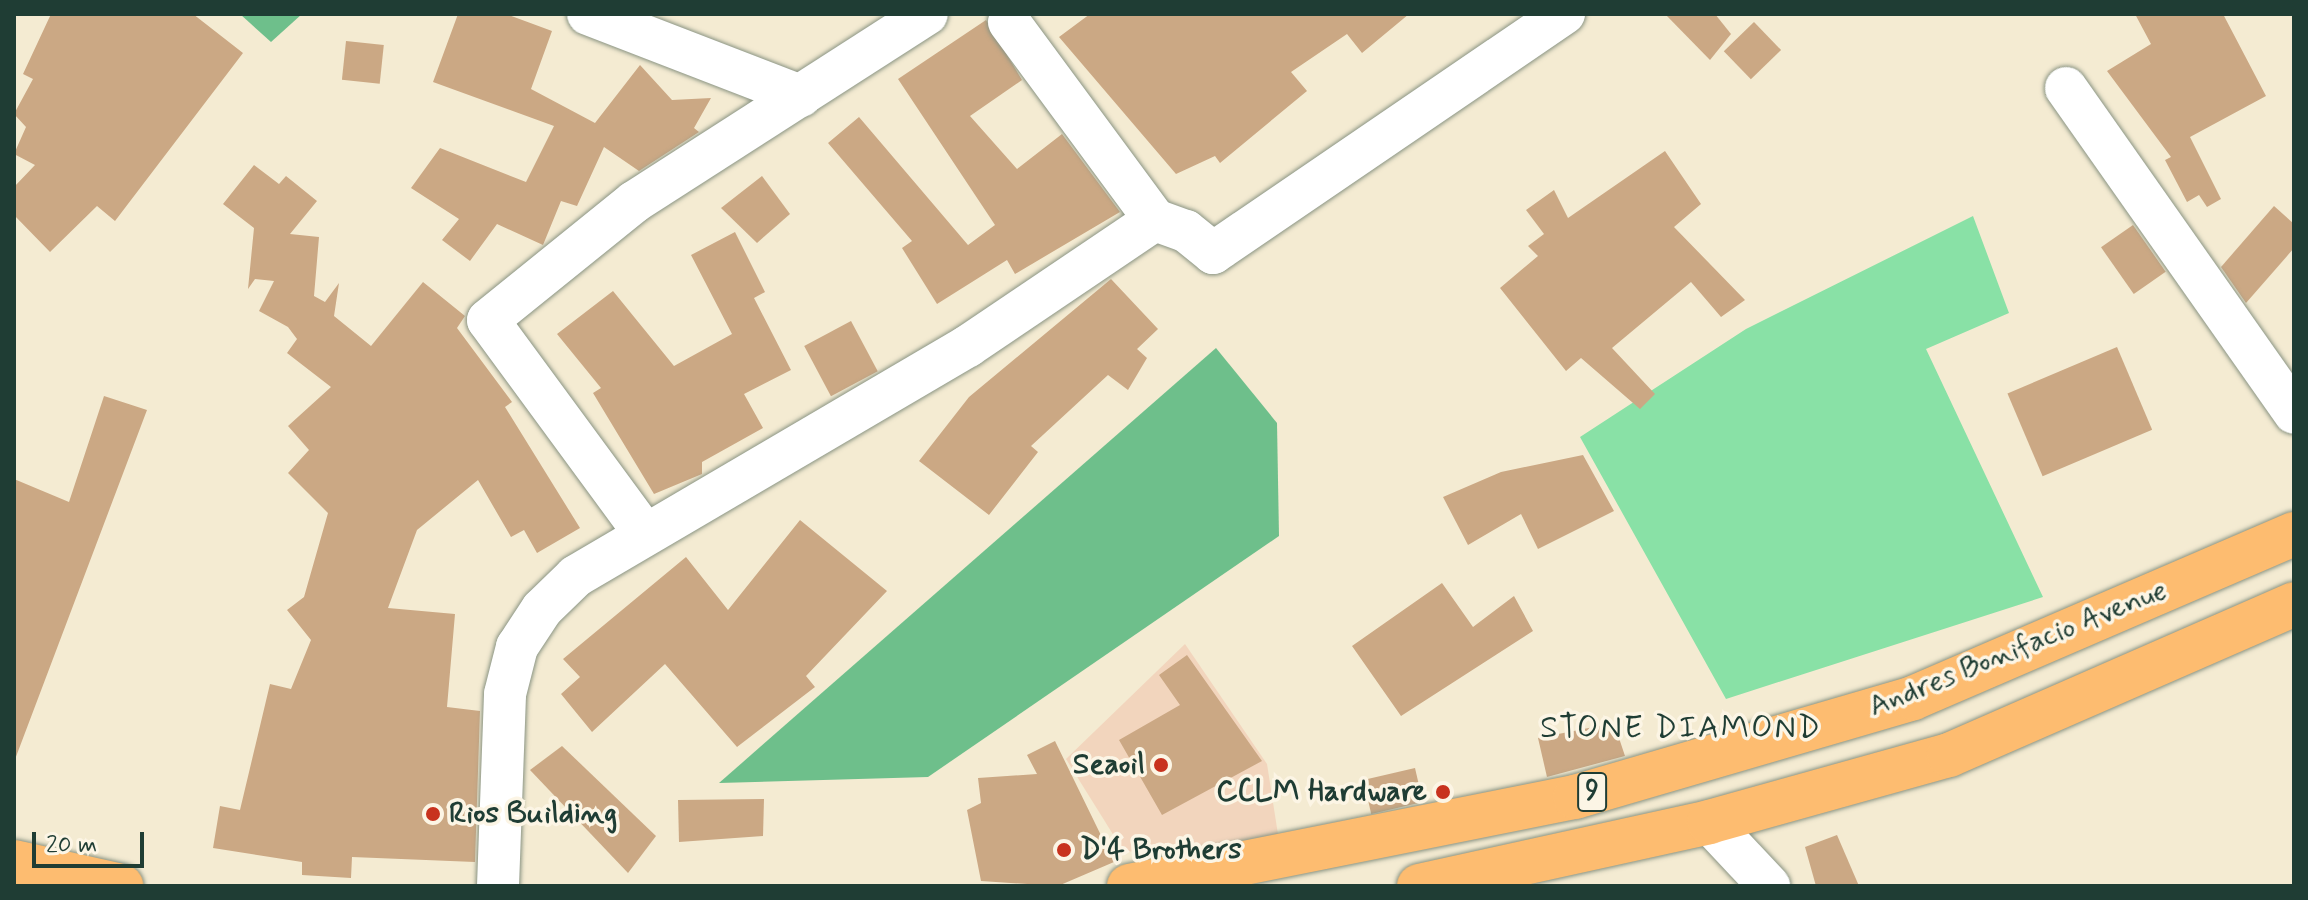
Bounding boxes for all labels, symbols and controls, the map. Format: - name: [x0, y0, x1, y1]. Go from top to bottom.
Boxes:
- street label: Andres Bonifacio Avenue: [1864, 573, 2172, 725]
- district label: STONE DIAMOND: [1538, 709, 1824, 747]
- place label: Seaoil: [1073, 747, 1145, 783]
- marker: Seaoil: [1152, 756, 1170, 774]
- road number: 9: [1576, 768, 1608, 816]
- place label: CCLM Hardware: [1213, 774, 1427, 810]
- marker: CCLM Hardware: [1434, 783, 1452, 801]
- place label: Rios Building: [449, 796, 606, 832]
- marker: Rios Building: [424, 805, 442, 823]
- scale bar: [36, 816, 148, 866]
- text: 20 m: [46, 830, 97, 861]
- place label: D'4 Brothers: [1080, 832, 1242, 868]
- marker: D'4 Brothers: [1055, 841, 1073, 859]

